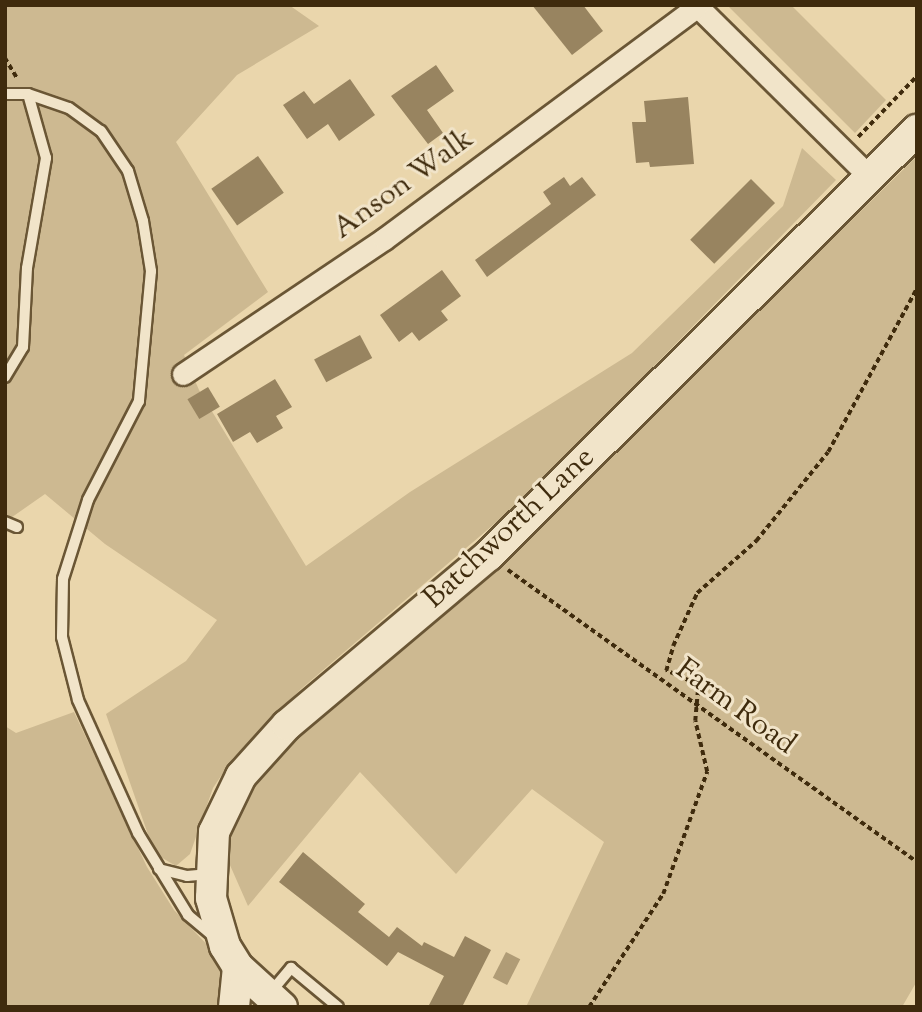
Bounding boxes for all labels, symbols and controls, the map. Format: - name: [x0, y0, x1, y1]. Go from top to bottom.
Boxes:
- street label: Anson Walk: [327, 122, 481, 248]
- street label: Batchworth Lane: [417, 441, 603, 617]
- street label: Farm Road: [668, 652, 802, 764]

